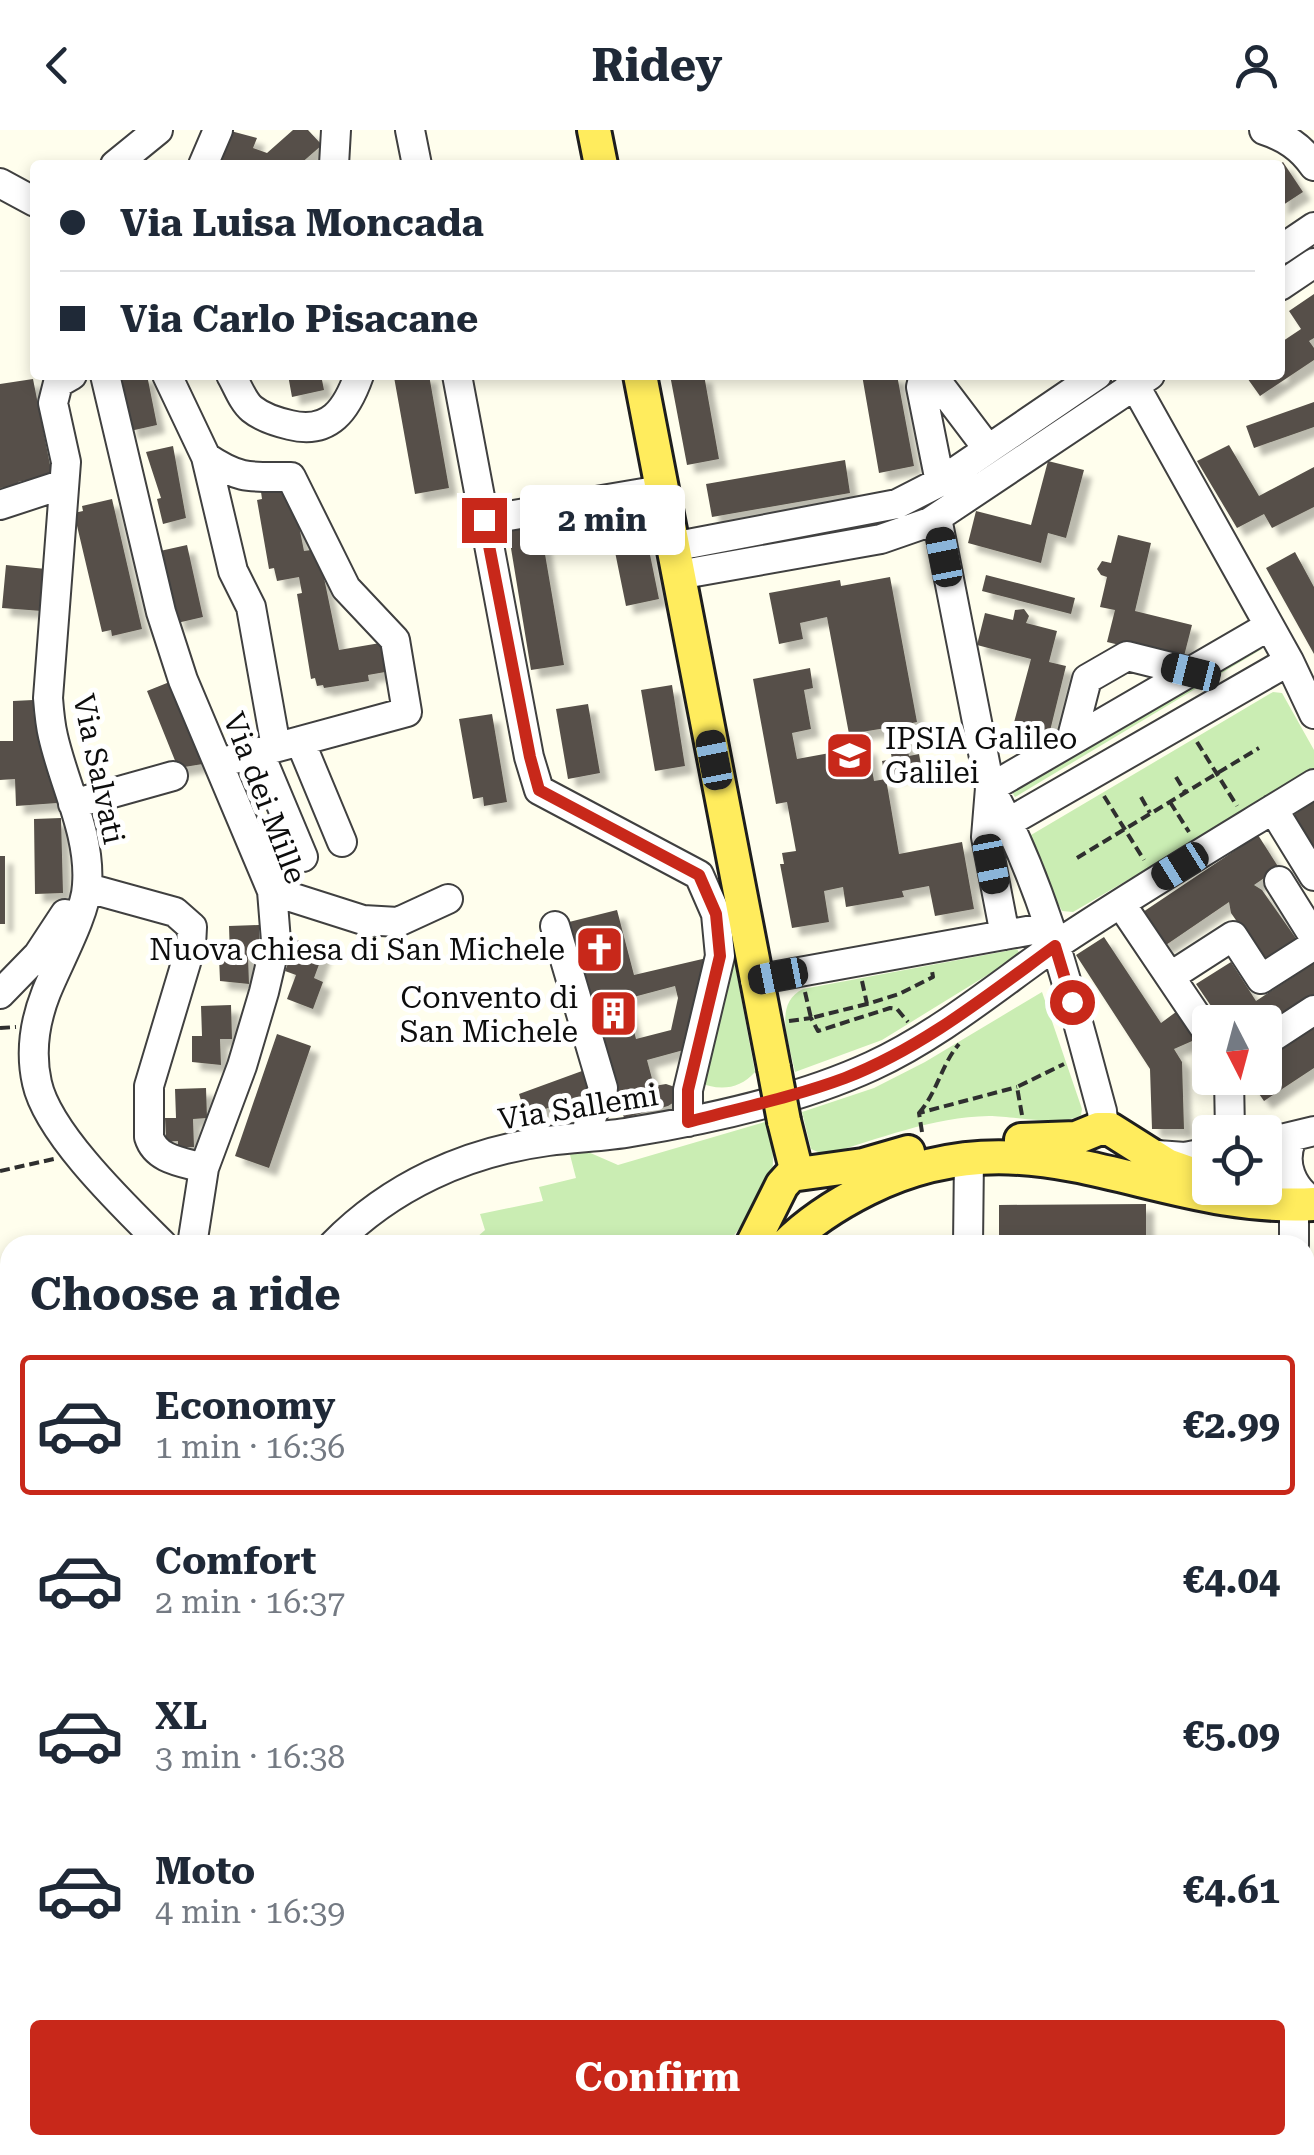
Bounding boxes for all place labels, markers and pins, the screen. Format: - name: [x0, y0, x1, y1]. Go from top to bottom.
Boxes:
- place label: IPSIA Galileo Galilei: [885, 721, 1077, 790]
- school or university icon: IPSIA Galileo Galilei: [824, 729, 876, 781]
- church icon: Nuova chiesa di San Michele: [574, 923, 626, 975]
- place label: Nuova chiesa di San Michele: [149, 932, 565, 967]
- place label: Convento di San Michele: [400, 980, 578, 1049]
- building icon: Convento di San Michele: [587, 988, 639, 1040]

